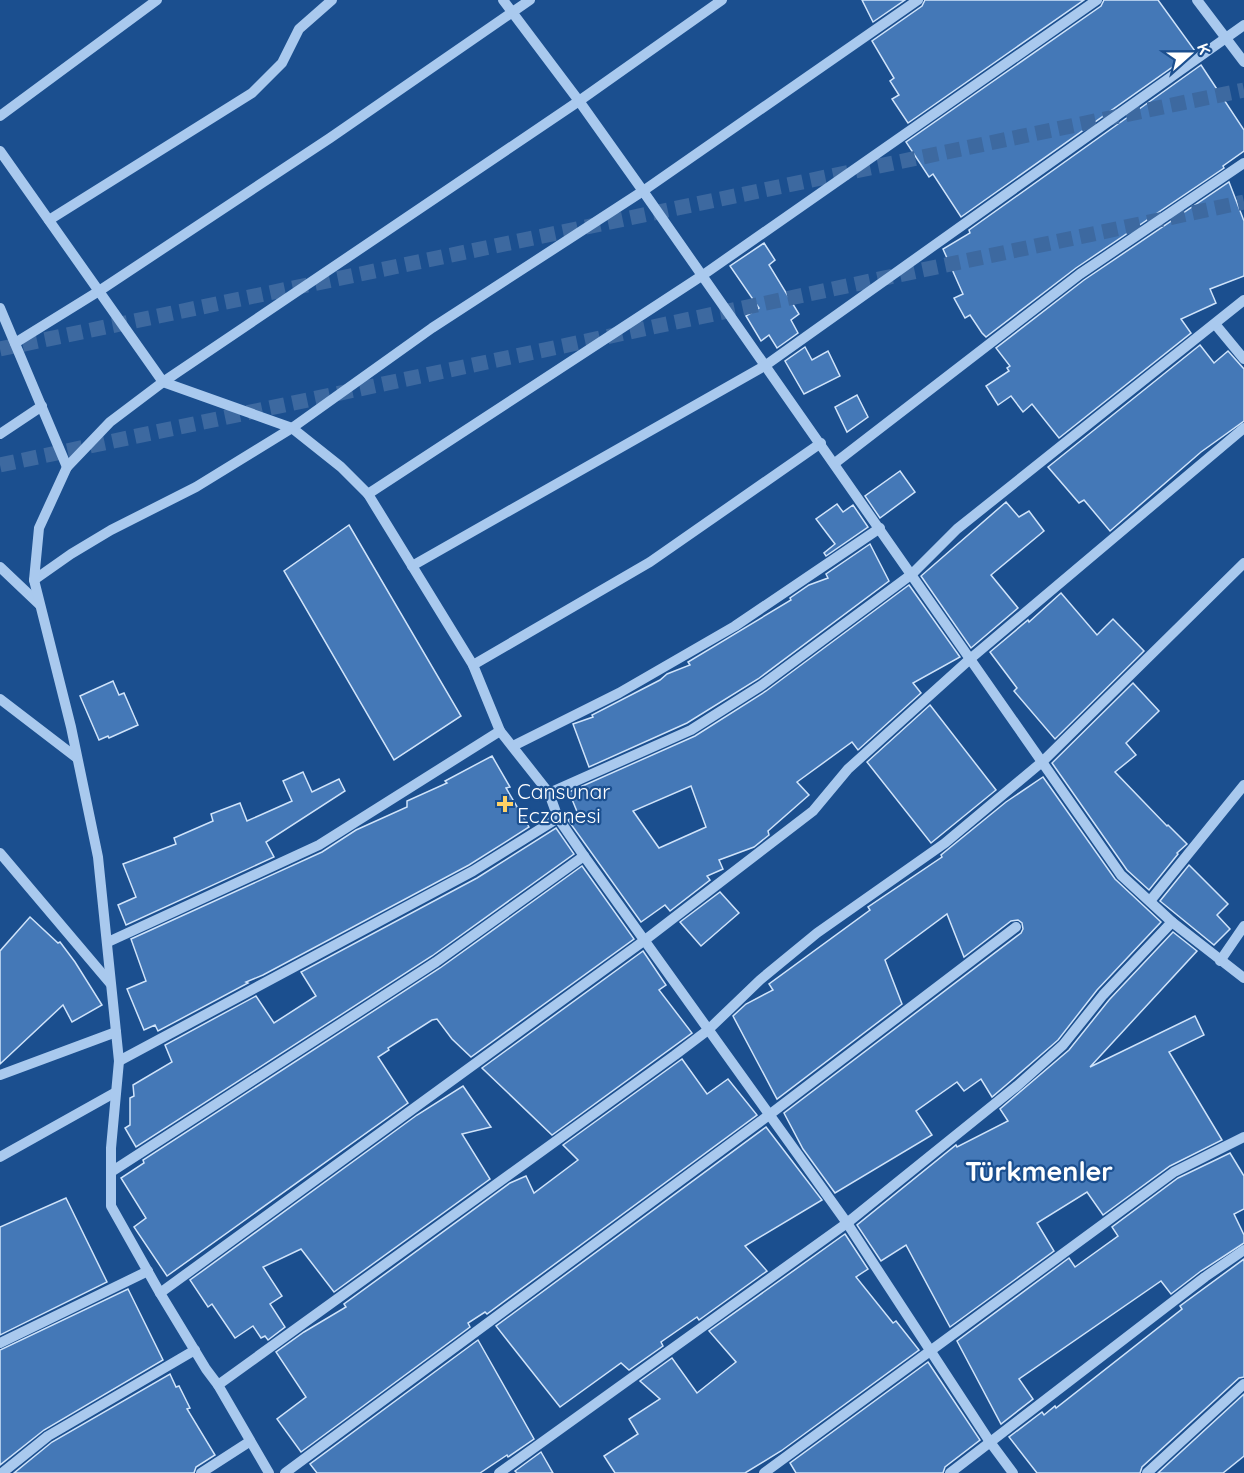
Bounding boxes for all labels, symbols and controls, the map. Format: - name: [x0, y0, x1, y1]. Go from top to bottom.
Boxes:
- north arrow: [1160, 24, 1220, 84]
- text: K: [1193, 40, 1215, 57]
- place label: Cansunar Eczanesi: [517, 778, 610, 828]
- marker: Cansunar Eczanesi: [498, 797, 512, 811]
- district label: Türkmenler: [965, 1154, 1113, 1188]

